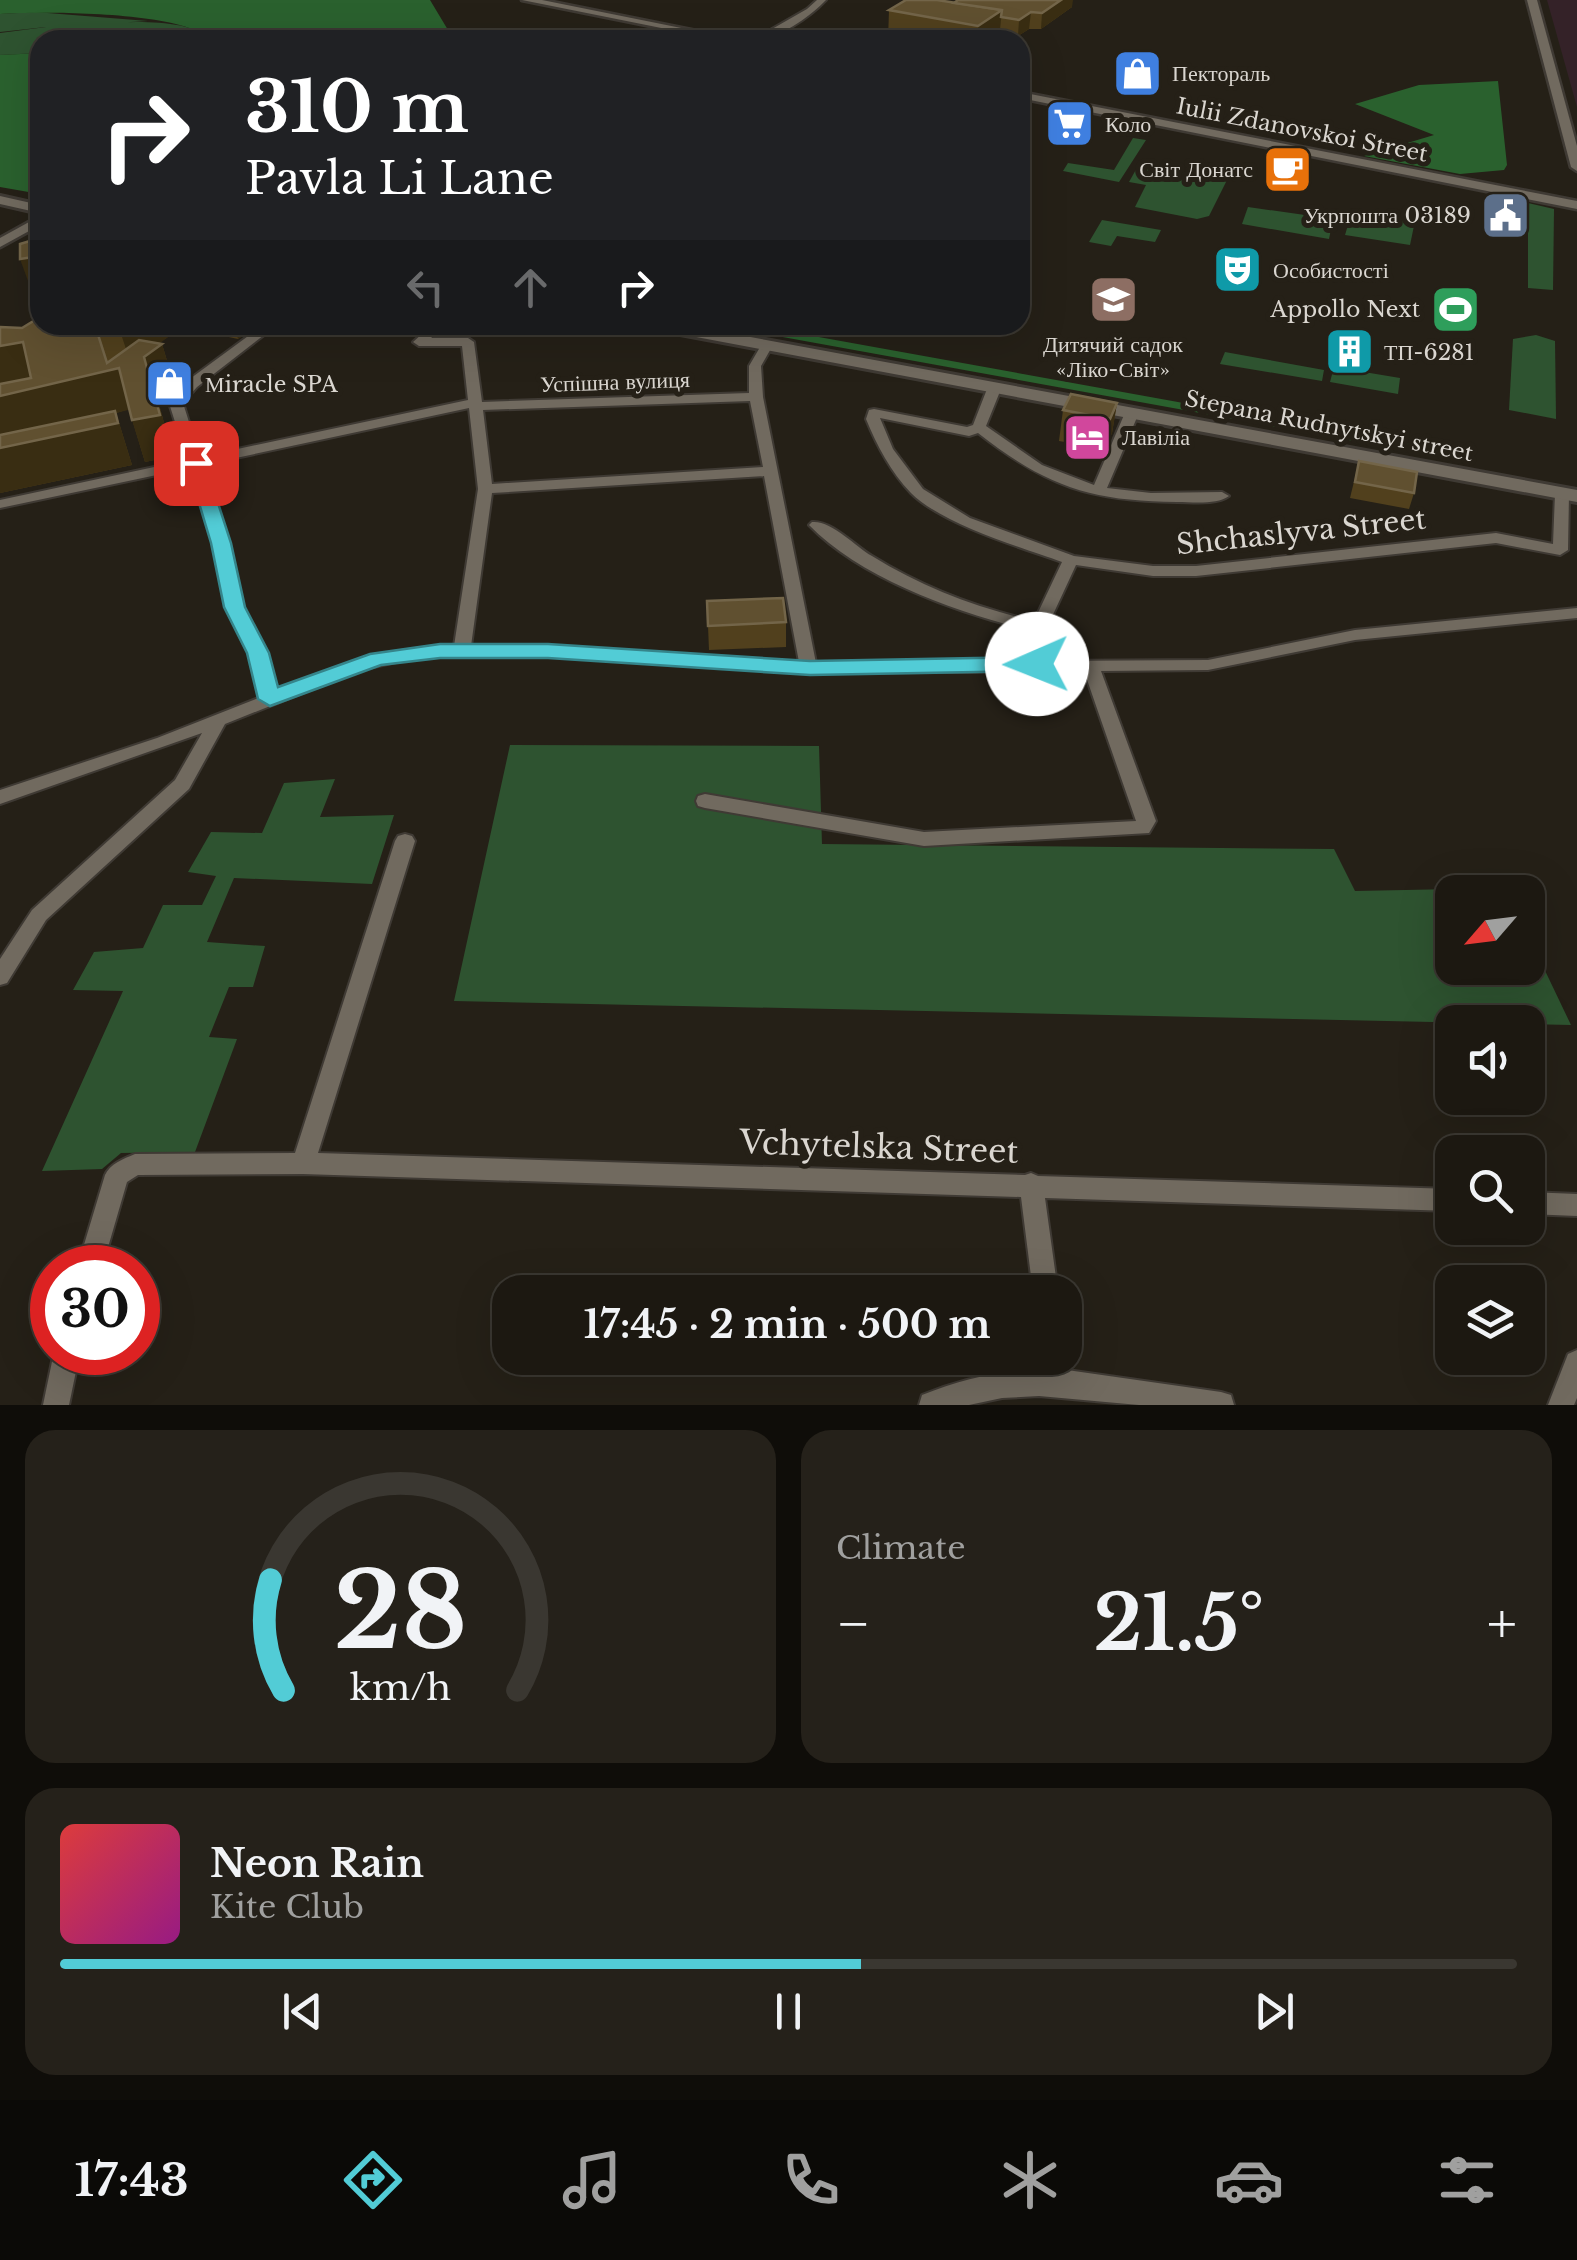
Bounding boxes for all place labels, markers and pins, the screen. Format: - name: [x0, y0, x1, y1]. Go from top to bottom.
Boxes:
- shop icon: Пектораль: [1111, 47, 1163, 99]
- place label: Пектораль: [1172, 60, 1270, 87]
- supermarket icon: Коло: [1044, 98, 1096, 150]
- place label: Коло: [1105, 111, 1151, 138]
- cafe icon: Світ Донатс: [1262, 143, 1314, 195]
- place label: Світ Донатс: [1139, 156, 1253, 183]
- public building icon: Укрпошта 03189: [1480, 189, 1532, 241]
- place label: Укрпошта 03189: [1303, 202, 1471, 229]
- theatre icon: Особистості: [1212, 244, 1264, 296]
- place label: Особистості: [1273, 257, 1389, 284]
- school or university icon: Дитячий садок «Ліко-Світ»: [1087, 274, 1139, 326]
- sports icon: Appollo Next: [1429, 283, 1481, 335]
- place label: Appollo Next: [1269, 296, 1421, 323]
- building icon: ТП-6281: [1323, 326, 1375, 378]
- place label: Дитячий садок «Ліко-Світ»: [1043, 331, 1183, 383]
- place label: ТП-6281: [1384, 339, 1474, 366]
- shop icon: Мiracle SPA: [144, 358, 196, 410]
- place label: Мiracle SPA: [205, 371, 339, 398]
- hotel icon: Лавіліа: [1061, 411, 1113, 463]
- pin: [154, 421, 239, 506]
- place label: Лавіліа: [1122, 424, 1190, 451]

